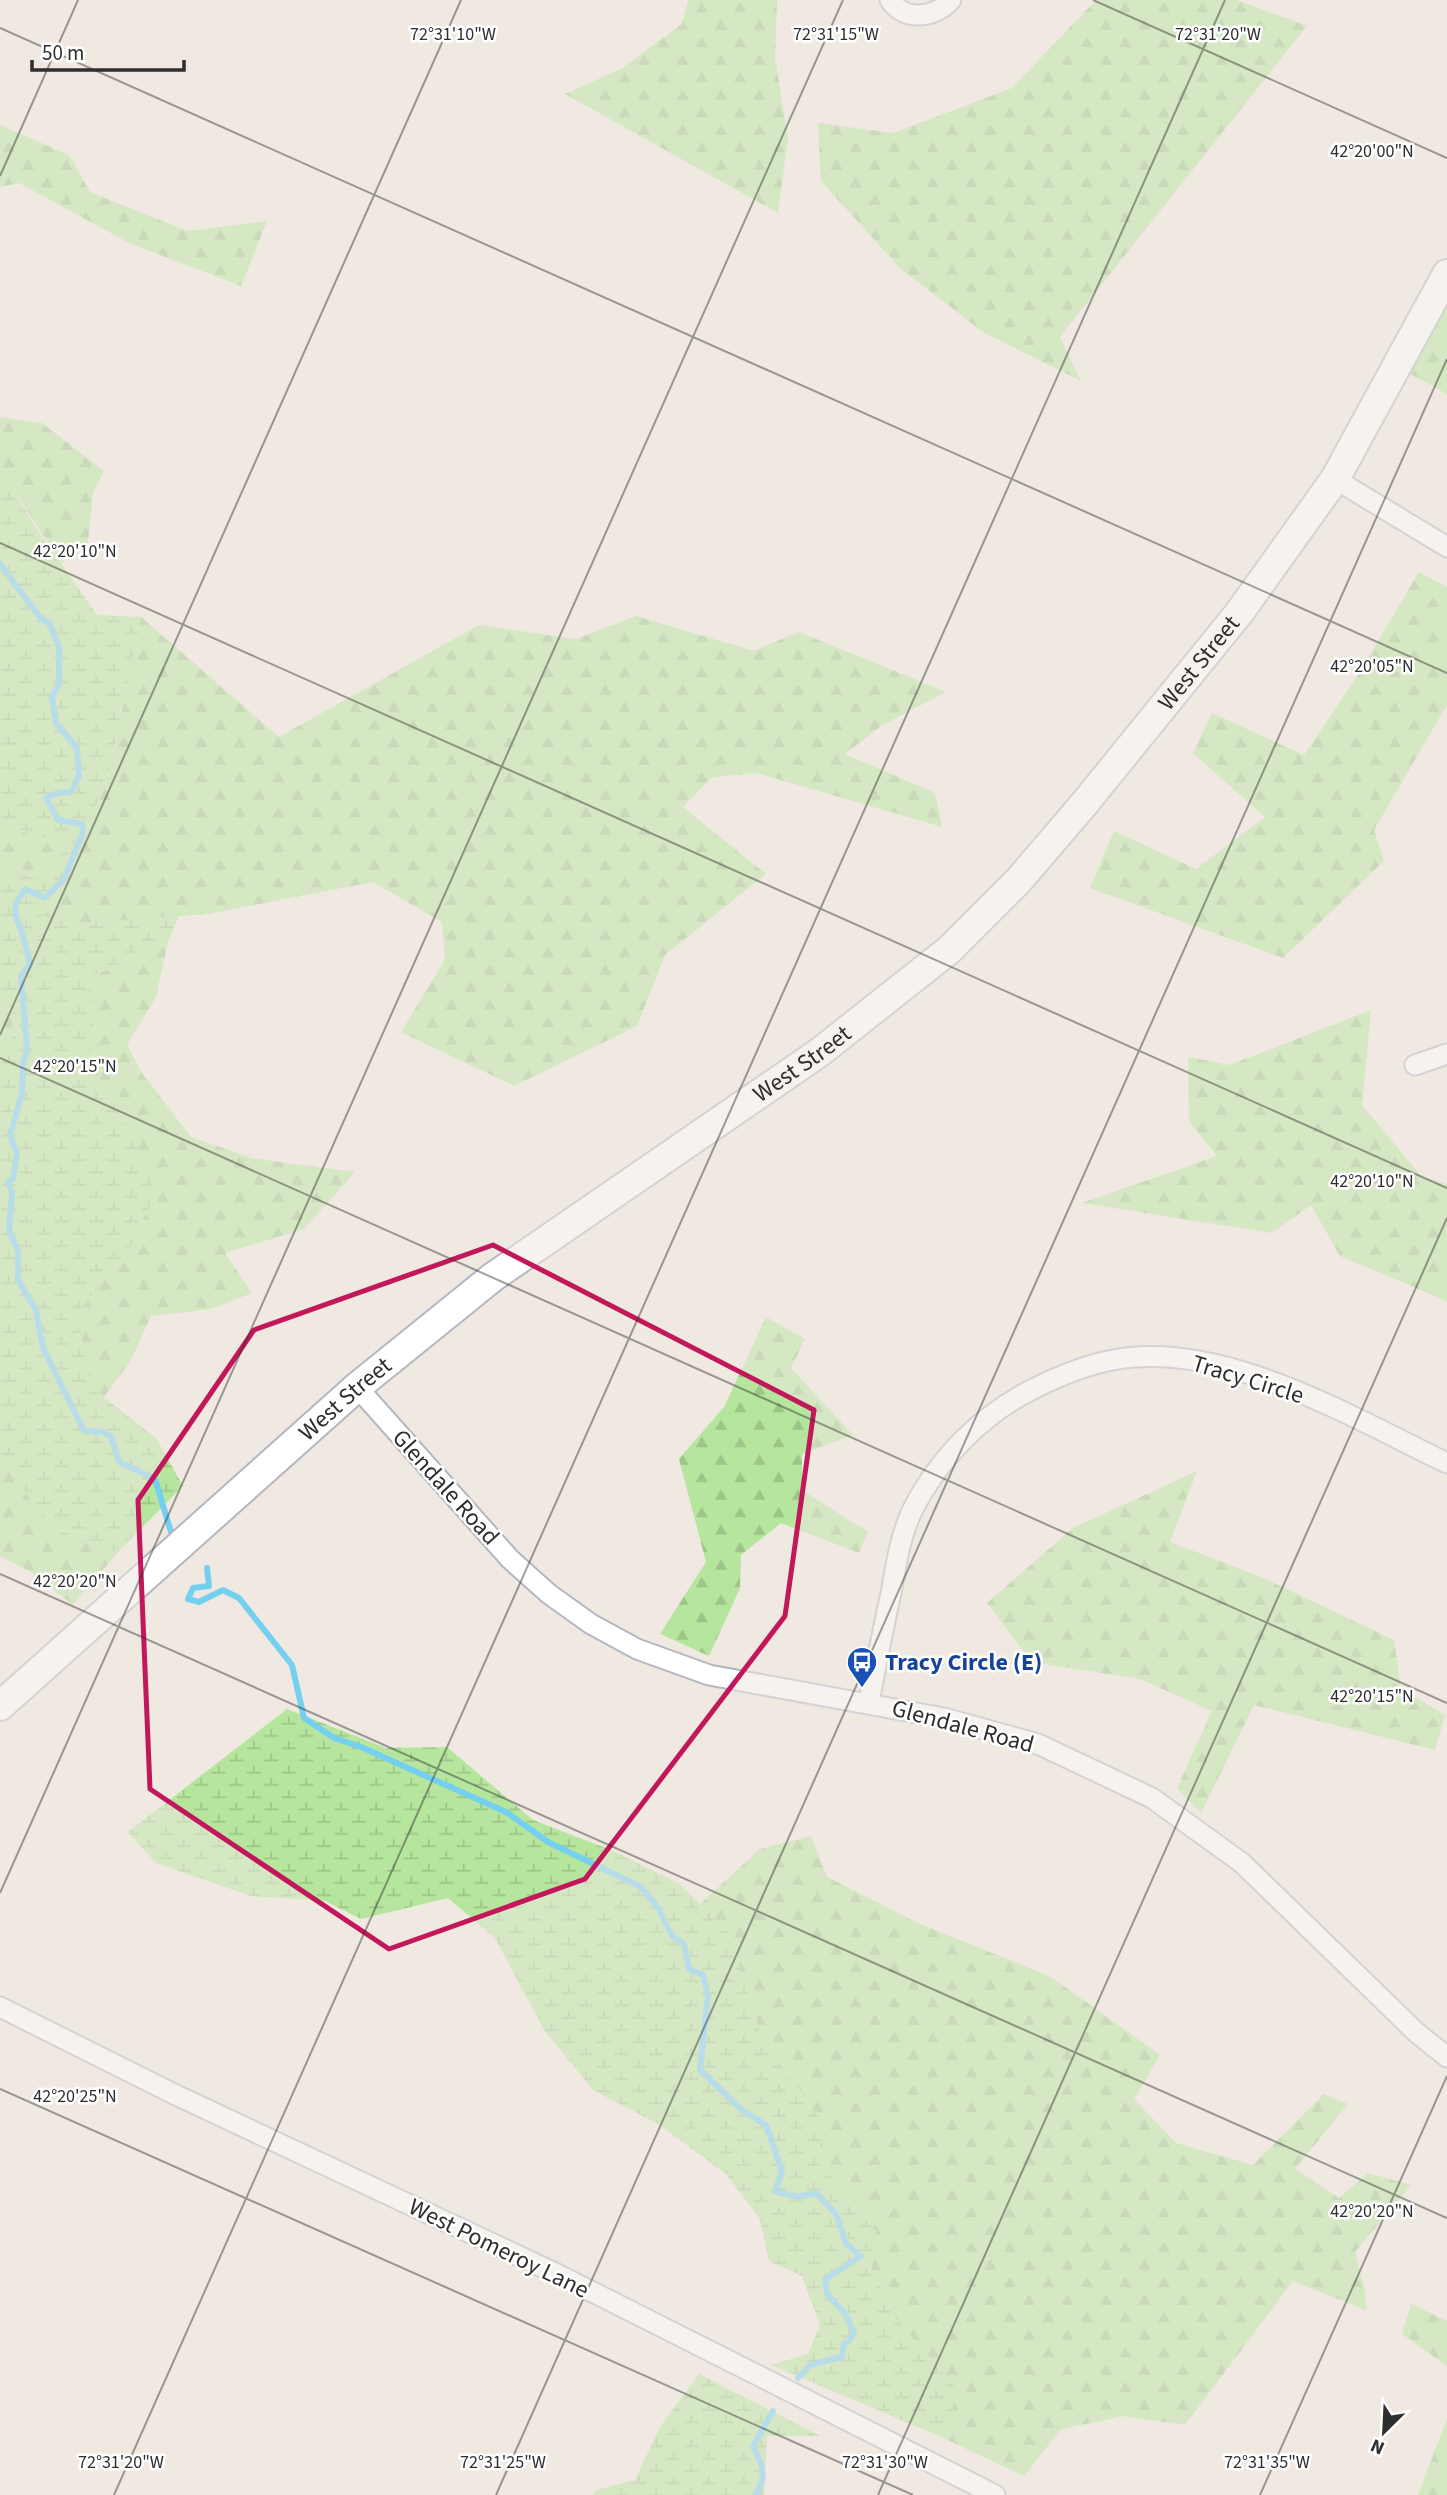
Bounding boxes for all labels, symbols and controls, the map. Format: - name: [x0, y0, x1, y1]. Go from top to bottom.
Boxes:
- text: 72°31'10"W: [410, 22, 496, 47]
- text: 72°31'15"W: [793, 22, 879, 47]
- text: 72°31'20"W: [1175, 22, 1261, 47]
- scale bar: [32, 28, 184, 72]
- text: 50 m: [42, 38, 84, 68]
- text: 42°20'00"N: [1330, 139, 1414, 164]
- text: 42°20'10"N: [33, 539, 117, 564]
- street label: West Street: [1150, 608, 1248, 718]
- text: 42°20'05"N: [1330, 654, 1414, 679]
- street label: West Street: [746, 1017, 859, 1111]
- text: 42°20'15"N: [33, 1054, 117, 1079]
- text: 42°20'10"N: [1330, 1169, 1414, 1194]
- street label: Tracy Circle: [1188, 1346, 1308, 1413]
- street label: West Street: [291, 1349, 399, 1449]
- street label: Glendale Road: [384, 1421, 507, 1553]
- text: 42°20'20"N: [33, 1569, 117, 1594]
- bus stop icon: Tracy Circle (E): [845, 1645, 879, 1689]
- place label: Tracy Circle (E): [885, 1645, 1042, 1680]
- text: 42°20'15"N: [1330, 1684, 1414, 1709]
- street label: Glendale Road: [888, 1691, 1038, 1762]
- text: 42°20'25"N: [33, 2084, 117, 2109]
- street label: West Pomeroy Lane: [403, 2190, 595, 2307]
- text: 42°20'20"N: [1330, 2199, 1414, 2224]
- north arrow: [1349, 2397, 1419, 2467]
- text: N: [1366, 2431, 1389, 2461]
- text: 72°31'20"W: [78, 2450, 164, 2475]
- text: 72°31'25"W: [460, 2450, 546, 2475]
- text: 72°31'30"W: [842, 2450, 928, 2475]
- text: 72°31'35"W: [1224, 2450, 1310, 2475]

